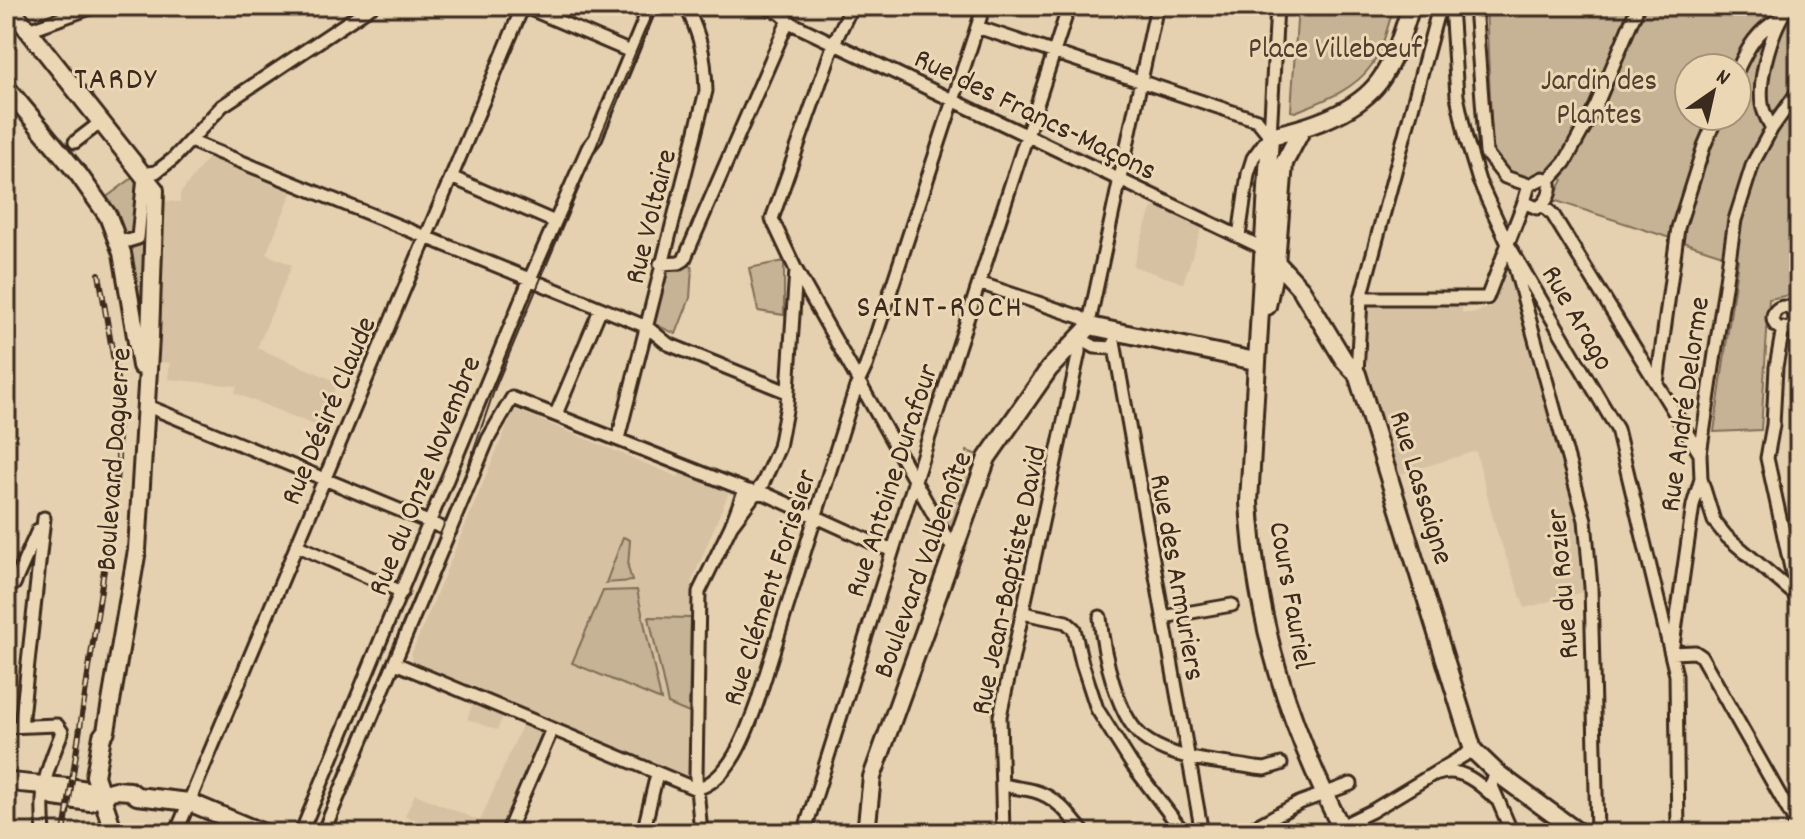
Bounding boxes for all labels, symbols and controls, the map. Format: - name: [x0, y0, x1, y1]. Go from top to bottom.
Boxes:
- park label: Place Villebœuf: [1248, 30, 1423, 73]
- street label: Rue des Francs-Maçons: [905, 40, 1163, 195]
- north arrow: [1673, 52, 1753, 132]
- district label: TARDY: [74, 59, 158, 105]
- park label: Jardin des Plantes: [1541, 62, 1657, 139]
- text: N: [1709, 62, 1736, 94]
- street label: Rue Voltaire: [616, 145, 691, 289]
- street label: Rue Arago: [1528, 258, 1623, 380]
- district label: SAINT-ROCH: [856, 287, 1024, 333]
- street label: Rue André Delorme: [1651, 294, 1724, 515]
- street label: Rue Désiré Claude: [272, 311, 390, 513]
- street label: Boulevard Daguerre: [87, 346, 146, 572]
- street label: Rue du Onze Novembre: [359, 350, 495, 603]
- street label: Rue Antoine Durafour: [836, 359, 952, 604]
- street label: Rue Lassaigne: [1375, 406, 1462, 571]
- street label: Rue Jean-Baptiste David: [962, 442, 1061, 719]
- street label: Boulevard Valbenoîte: [864, 446, 986, 685]
- street label: Rue Clément Forissier: [714, 465, 831, 712]
- street label: Rue des Armuriers: [1135, 471, 1214, 684]
- street label: Rue du Rozier: [1537, 507, 1593, 661]
- street label: Cours Fauriel: [1254, 519, 1323, 673]

